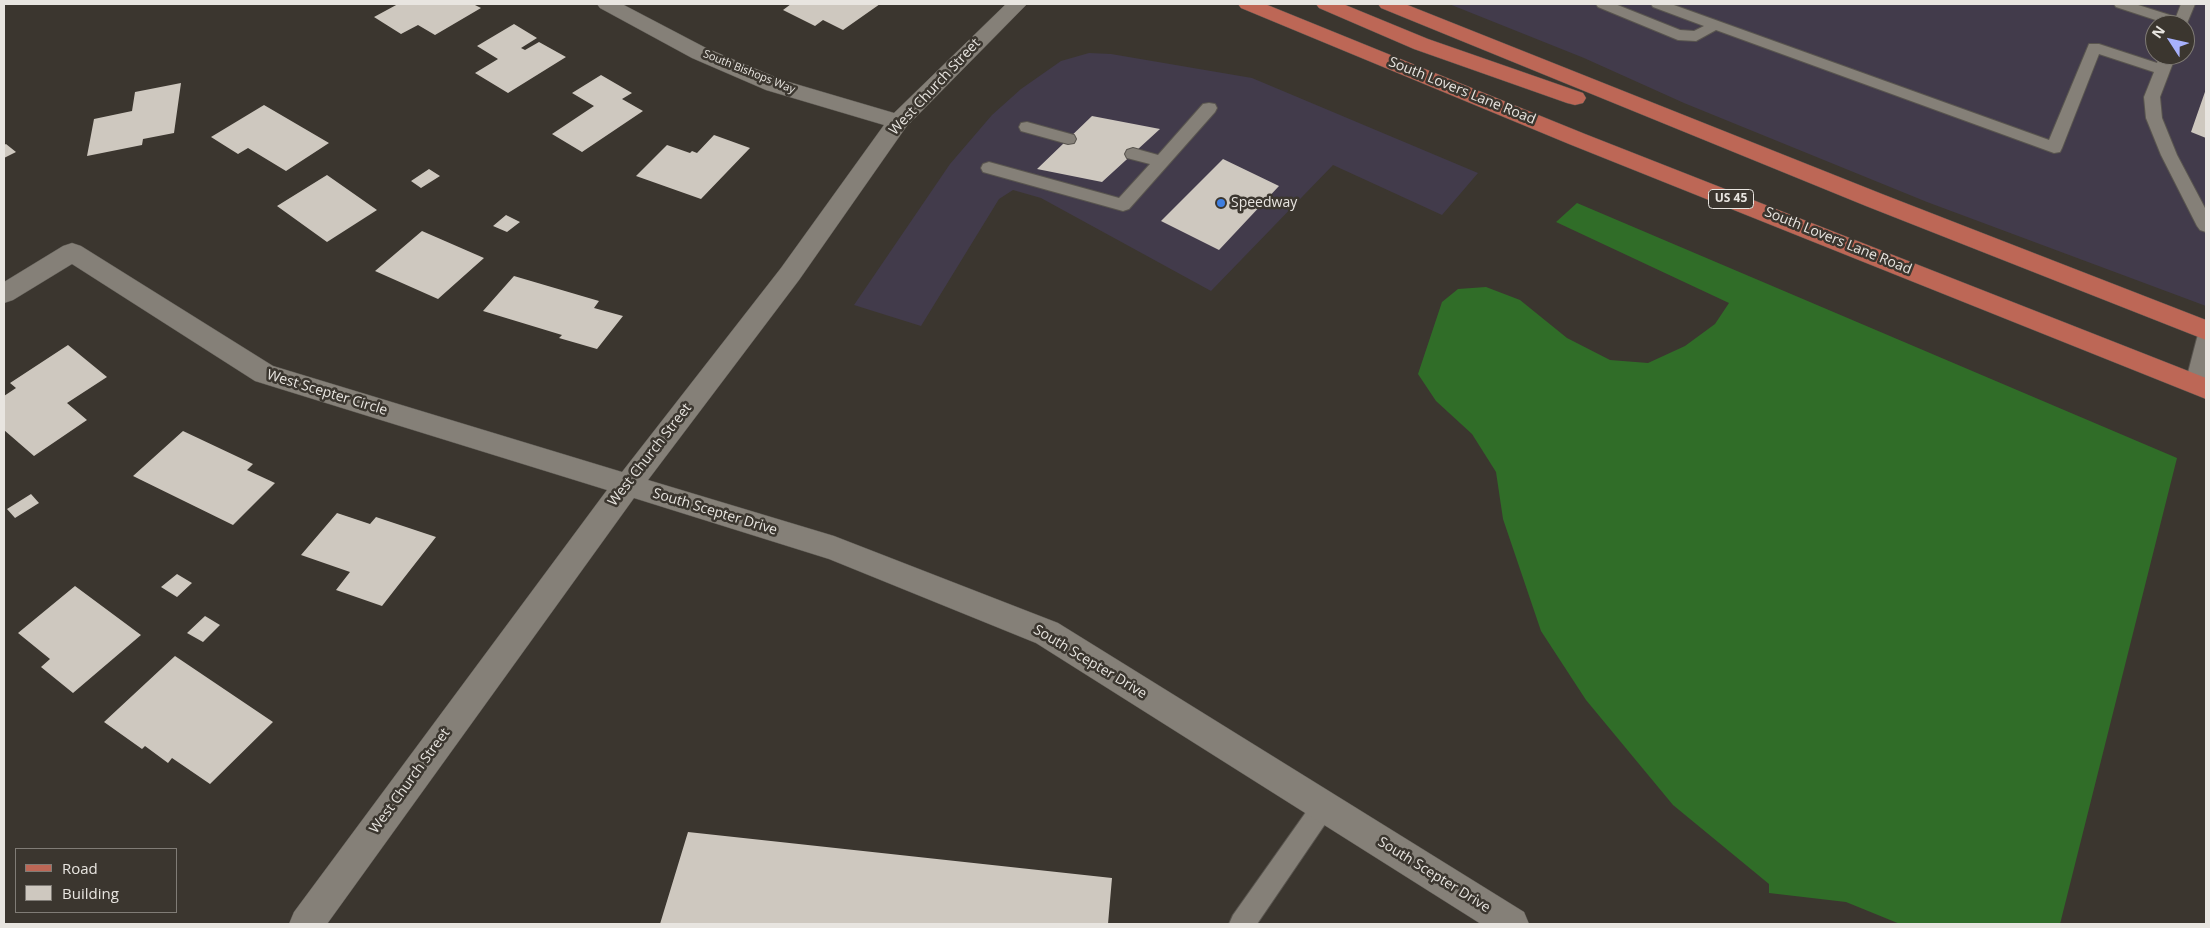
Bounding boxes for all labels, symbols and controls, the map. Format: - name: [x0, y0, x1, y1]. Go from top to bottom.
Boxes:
- north arrow: [2145, 15, 2195, 65]
- text: N: [2147, 22, 2169, 42]
- street label: West Church Street: [886, 35, 984, 139]
- street label: South Bishops Way: [701, 48, 797, 96]
- street label: South Lovers Lane Road: [1386, 54, 1538, 128]
- road number: US 45: [1708, 190, 1754, 208]
- place label: Speedway: [1231, 195, 1297, 211]
- marker: Speedway: [1215, 197, 1227, 209]
- street label: South Lovers Lane Road: [1762, 204, 1914, 278]
- street label: West Scepter Circle: [265, 367, 389, 419]
- street label: West Church Street: [605, 400, 695, 510]
- street label: South Scepter Drive: [651, 485, 779, 539]
- street label: South Scepter Drive: [1030, 622, 1150, 702]
- street label: West Church Street: [366, 725, 454, 837]
- street label: South Scepter Drive: [1375, 834, 1493, 916]
- legend: [15, 848, 178, 913]
- text: Road: [62, 858, 98, 878]
- text: Building: [62, 883, 119, 903]

